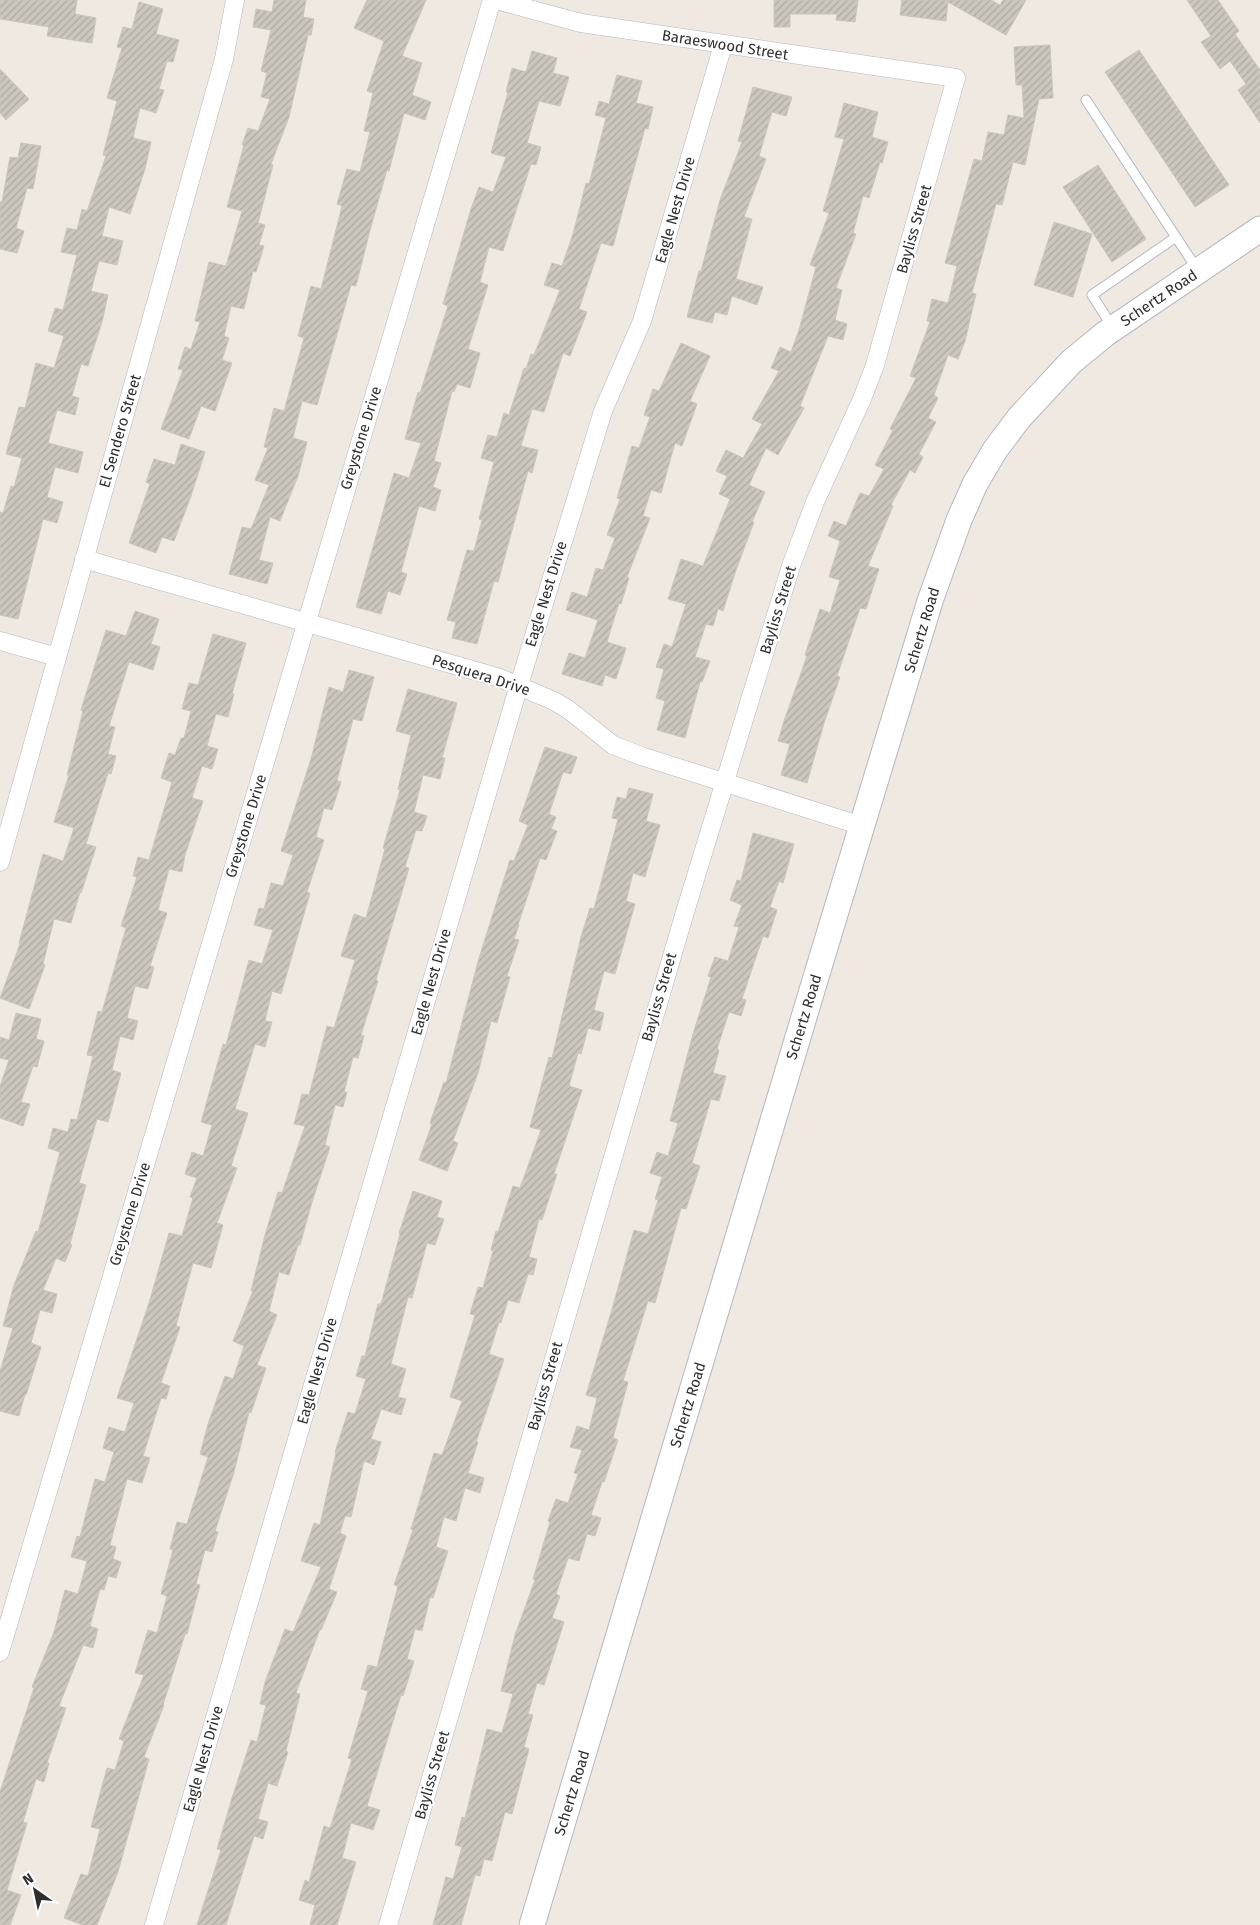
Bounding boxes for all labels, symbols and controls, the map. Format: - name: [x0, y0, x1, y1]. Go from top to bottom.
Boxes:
- street label: Baraeswood Street: [661, 26, 790, 64]
- street label: Eagle Nest Drive: [651, 155, 699, 265]
- street label: Bayliss Street: [893, 182, 935, 276]
- street label: Schertz Road: [1117, 266, 1201, 330]
- street label: El Sendero Street: [95, 372, 145, 490]
- street label: Greystone Drive: [337, 384, 385, 492]
- street label: Eagle Nest Drive: [521, 539, 571, 649]
- street label: Bayliss Street: [756, 563, 800, 656]
- street label: Schertz Road: [900, 585, 944, 675]
- street label: Pesquera Drive: [430, 651, 532, 699]
- street label: Greystone Drive: [222, 772, 270, 880]
- street label: Eagle Nest Drive: [407, 927, 455, 1037]
- street label: Bayliss Street: [638, 950, 680, 1044]
- street label: Schertz Road: [782, 972, 826, 1062]
- street label: Greystone Drive: [106, 1160, 154, 1268]
- street label: Eagle Nest Drive: [293, 1316, 341, 1426]
- street label: Bayliss Street: [524, 1339, 566, 1433]
- street label: Schertz Road: [666, 1360, 710, 1450]
- street label: Eagle Nest Drive: [179, 1704, 227, 1814]
- street label: Bayliss Street: [411, 1728, 453, 1822]
- street label: Schertz Road: [550, 1748, 594, 1838]
- north arrow: [10, 1865, 60, 1915]
- text: N: [20, 1870, 37, 1889]

